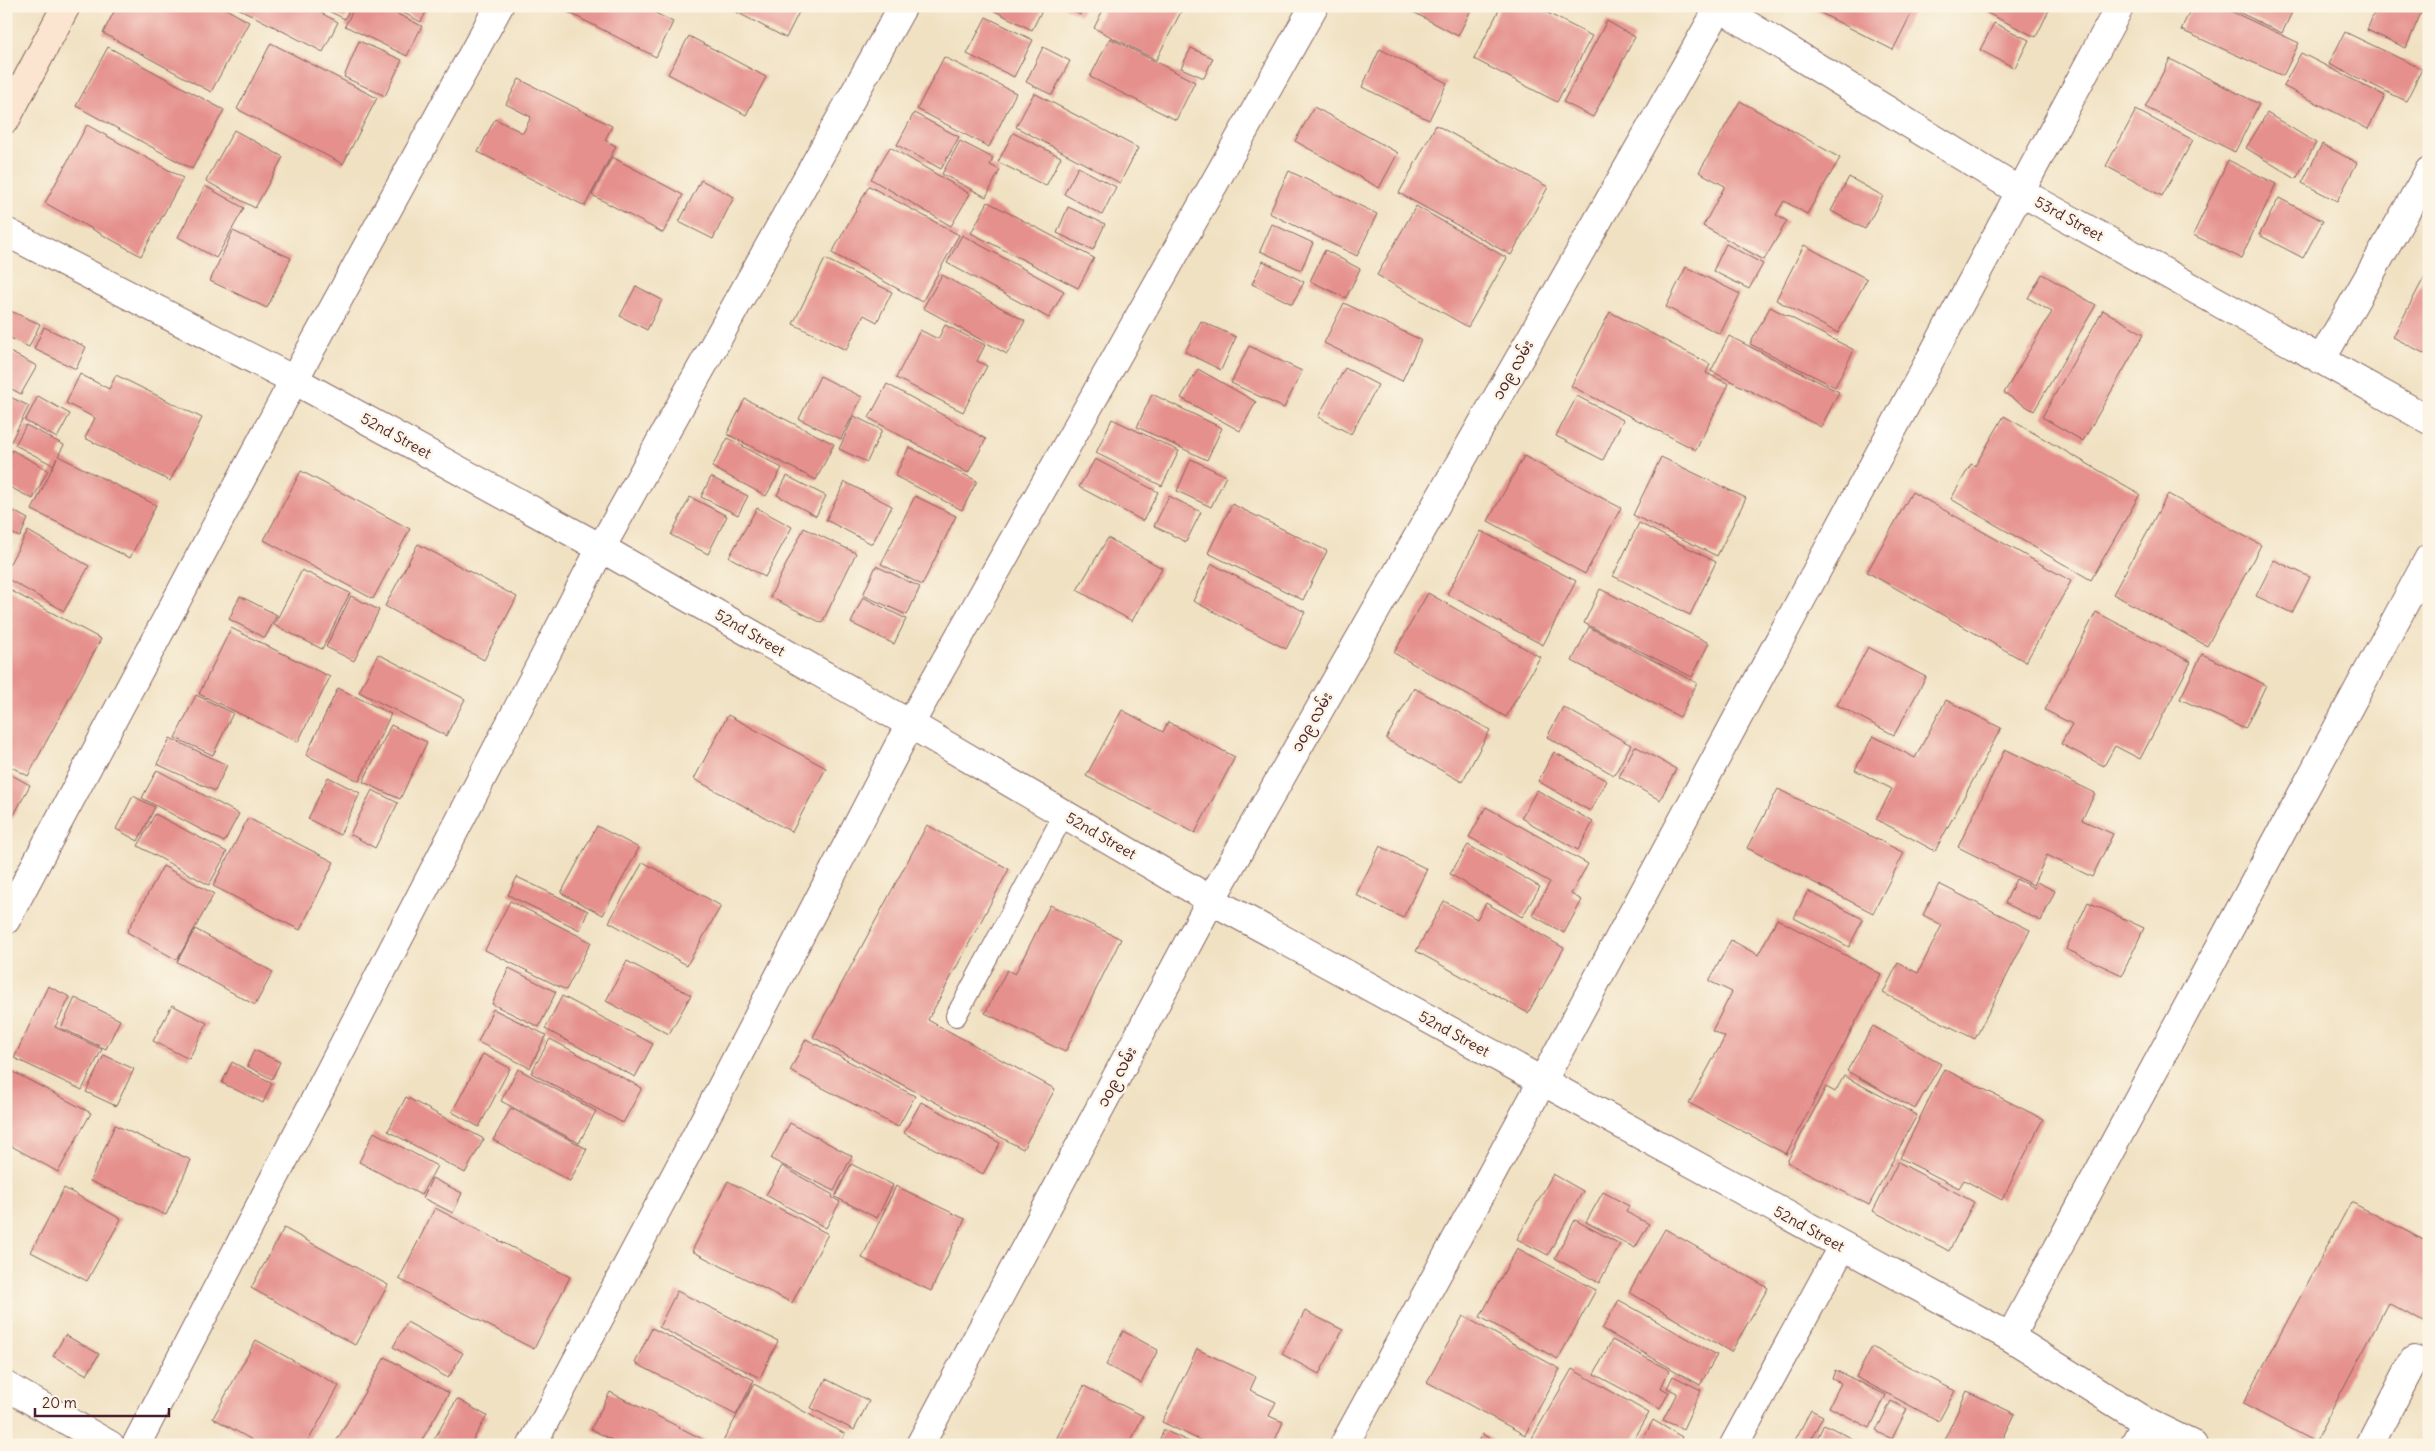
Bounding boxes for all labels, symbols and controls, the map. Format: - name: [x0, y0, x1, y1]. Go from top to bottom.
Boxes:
- street label: 53rd Street: [2032, 192, 2107, 245]
- street label: ၁၀၉ လမ်း: [1488, 337, 1540, 404]
- street label: 52nd Street: [358, 408, 435, 463]
- street label: 52nd Street: [712, 605, 789, 660]
- street label: ၁၀၉ လမ်း: [1287, 689, 1339, 756]
- street label: 52nd Street: [1063, 808, 1140, 863]
- street label: 52nd Street: [1416, 1006, 1493, 1061]
- street label: ၁၀၉ လမ်း: [1093, 1043, 1143, 1112]
- street label: 52nd Street: [1771, 1201, 1848, 1256]
- scale bar: [35, 1386, 169, 1418]
- text: 20 m: [42, 1393, 77, 1412]

